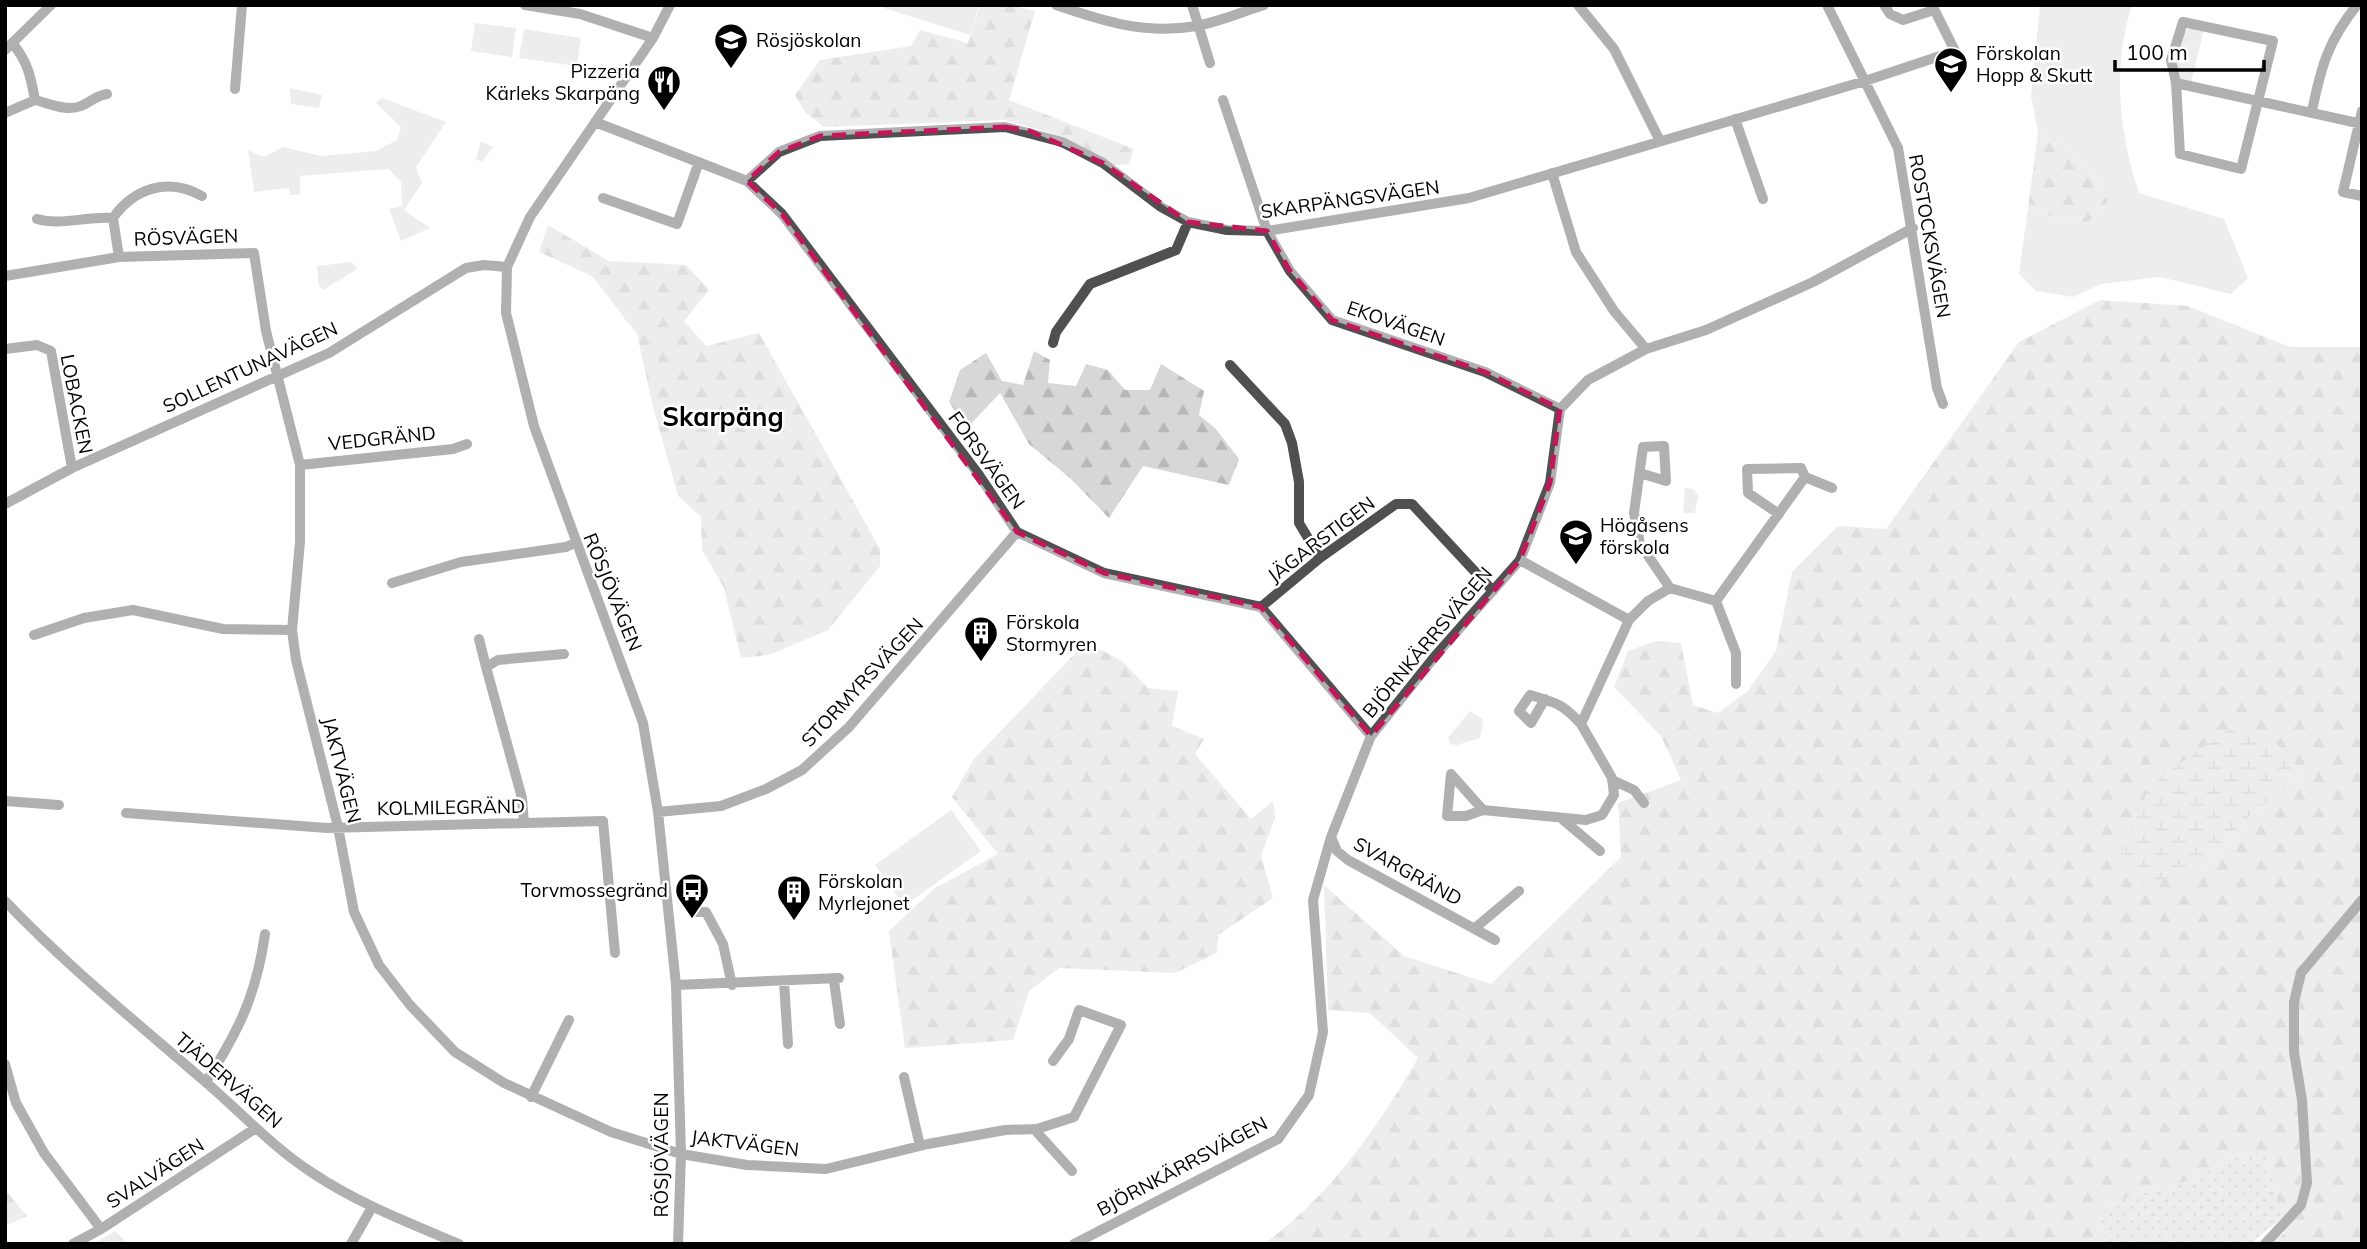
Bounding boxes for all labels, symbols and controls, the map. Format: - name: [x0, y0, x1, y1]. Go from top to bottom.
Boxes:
- school or university icon: Rösjöskolan: [712, 21, 750, 70]
- place label: Rösjöskolan: [756, 28, 861, 52]
- scale bar: [2115, 28, 2264, 72]
- text: 100 m: [2126, 39, 2188, 65]
- place label: Förskolan Hopp & Skutt: [1976, 41, 2093, 87]
- school or university icon: Förskolan Hopp & Skutt: [1932, 45, 1970, 94]
- place label: Pizzeria Kärleks Skarpäng: [486, 59, 640, 105]
- restaurant icon: Pizzeria Kärleks Skarpäng: [645, 63, 683, 112]
- street label: ROSTOCKSVÄGEN: [1904, 152, 1956, 320]
- street label: SKARPÄNGSVÄGEN: [1259, 175, 1441, 223]
- street label: RÖSVÄGEN: [133, 223, 239, 251]
- street label: EKOVÄGEN: [1344, 295, 1448, 351]
- street label: SOLLENTUNAVÄGEN: [159, 316, 341, 418]
- street label: LOBACKEN: [56, 352, 98, 456]
- district label: Skarpäng: [662, 400, 784, 433]
- street label: FORSVÄGEN: [943, 406, 1031, 514]
- street label: VEDGRÄND: [327, 420, 437, 456]
- street label: JÄGARSTIGEN: [1263, 491, 1379, 587]
- place label: Högåsens förskola: [1600, 513, 1689, 559]
- school or university icon: Högåsens förskola: [1557, 517, 1595, 566]
- street label: RÖSJÖVÄGEN: [578, 529, 648, 655]
- street label: BJÖRNKÄRRSVÄGEN: [1357, 562, 1497, 722]
- place label: Förskola Stormyren: [1006, 610, 1097, 656]
- street label: STORMYRSVÄGEN: [796, 612, 928, 752]
- building icon: Förskola Stormyren: [962, 614, 1000, 663]
- street label: JAKTVÄGEN: [317, 714, 367, 826]
- street label: KOLMILEGRÄND: [377, 794, 525, 820]
- street label: SVARGRÄND: [1350, 831, 1466, 911]
- place label: Förskolan Myrlejonet: [818, 869, 910, 915]
- bus stop icon: Torvmossegränd: [673, 871, 711, 920]
- building icon: Förskolan Myrlejonet: [775, 873, 813, 922]
- place label: Torvmossegränd: [521, 878, 668, 902]
- street label: TJÄDERVÄGEN: [171, 1027, 287, 1133]
- street label: RÖSJÖVÄGEN: [649, 1092, 673, 1218]
- street label: BJÖRNKÄRRSVÄGEN: [1093, 1111, 1271, 1221]
- street label: JAKTVÄGEN: [690, 1124, 800, 1162]
- street label: SVALVÄGEN: [102, 1133, 208, 1213]

